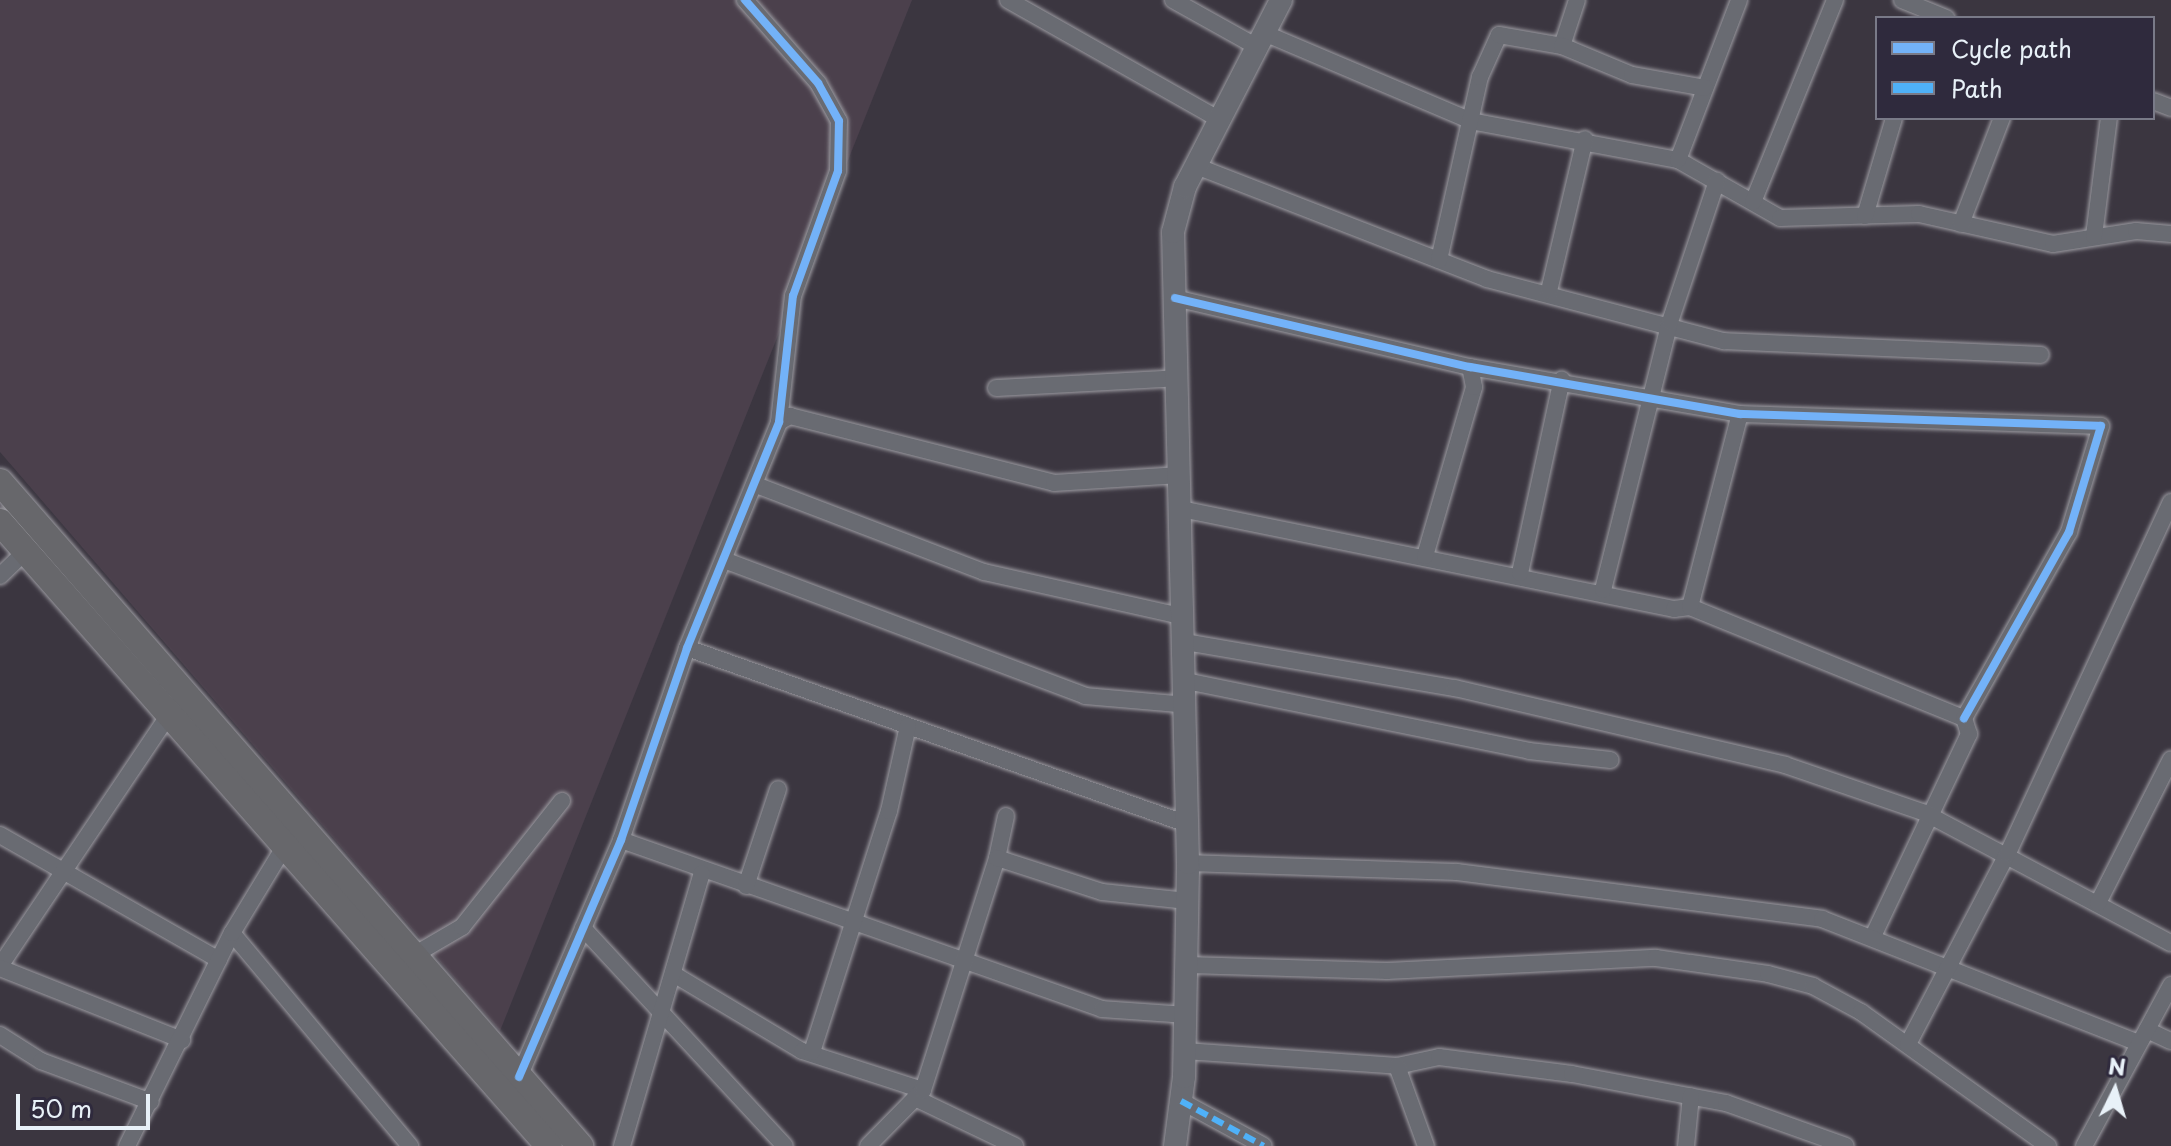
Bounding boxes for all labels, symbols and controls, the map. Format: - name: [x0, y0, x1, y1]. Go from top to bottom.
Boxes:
- legend: [1875, 16, 2155, 120]
- text: Cycle path: [1951, 30, 2072, 66]
- text: Path: [1951, 70, 2003, 106]
- text: N: [2107, 1048, 2127, 1083]
- north arrow: [2075, 1050, 2155, 1130]
- scale bar: [20, 1078, 154, 1128]
- text: 50 m: [30, 1090, 92, 1126]

